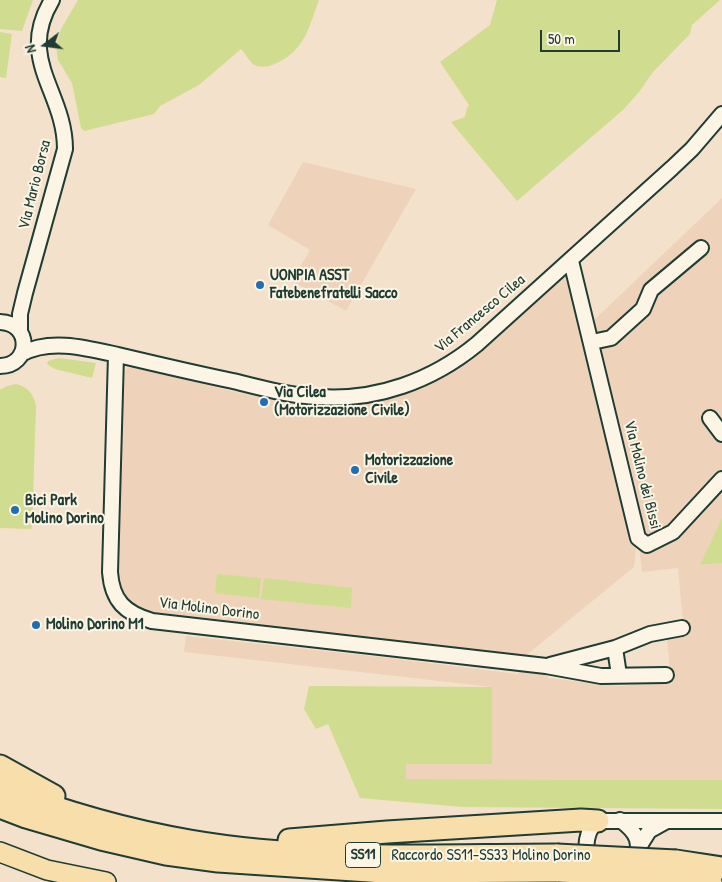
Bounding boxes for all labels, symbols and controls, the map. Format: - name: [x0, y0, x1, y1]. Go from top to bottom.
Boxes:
- north arrow: [20, 20, 70, 70]
- scale bar: [542, 20, 622, 52]
- text: 50 m: [548, 28, 575, 49]
- text: N: [20, 43, 40, 55]
- street label: Via Mario Borsa: [15, 138, 55, 232]
- place label: UONPIA ASST Fatebenefratelli Sacco: [270, 266, 397, 304]
- street label: Via Francesco Cilea: [431, 270, 529, 358]
- marker: UONPIA ASST Fatebenefratelli Sacco: [254, 279, 266, 291]
- place label: Via Cilea (Motorizzazione Civile): [274, 383, 410, 421]
- marker: Via Cilea (Motorizzazione Civile): [258, 396, 270, 408]
- street label: Via Molino dei Bissi: [619, 419, 665, 531]
- place label: Motorizzazione Civile: [365, 451, 453, 489]
- marker: Motorizzazione Civile: [349, 464, 361, 476]
- place label: Bici Park Molino Dorino: [25, 491, 104, 529]
- marker: Bici Park Molino Dorino: [9, 504, 21, 516]
- street label: Via Molino Dorino: [158, 593, 260, 625]
- place label: Molino Dorino M1: [46, 615, 144, 635]
- marker: Molino Dorino M1: [30, 619, 42, 631]
- road number: SS11: [346, 842, 380, 868]
- street label: Raccordo SS11-SS33 Molino Dorino: [391, 846, 591, 866]

